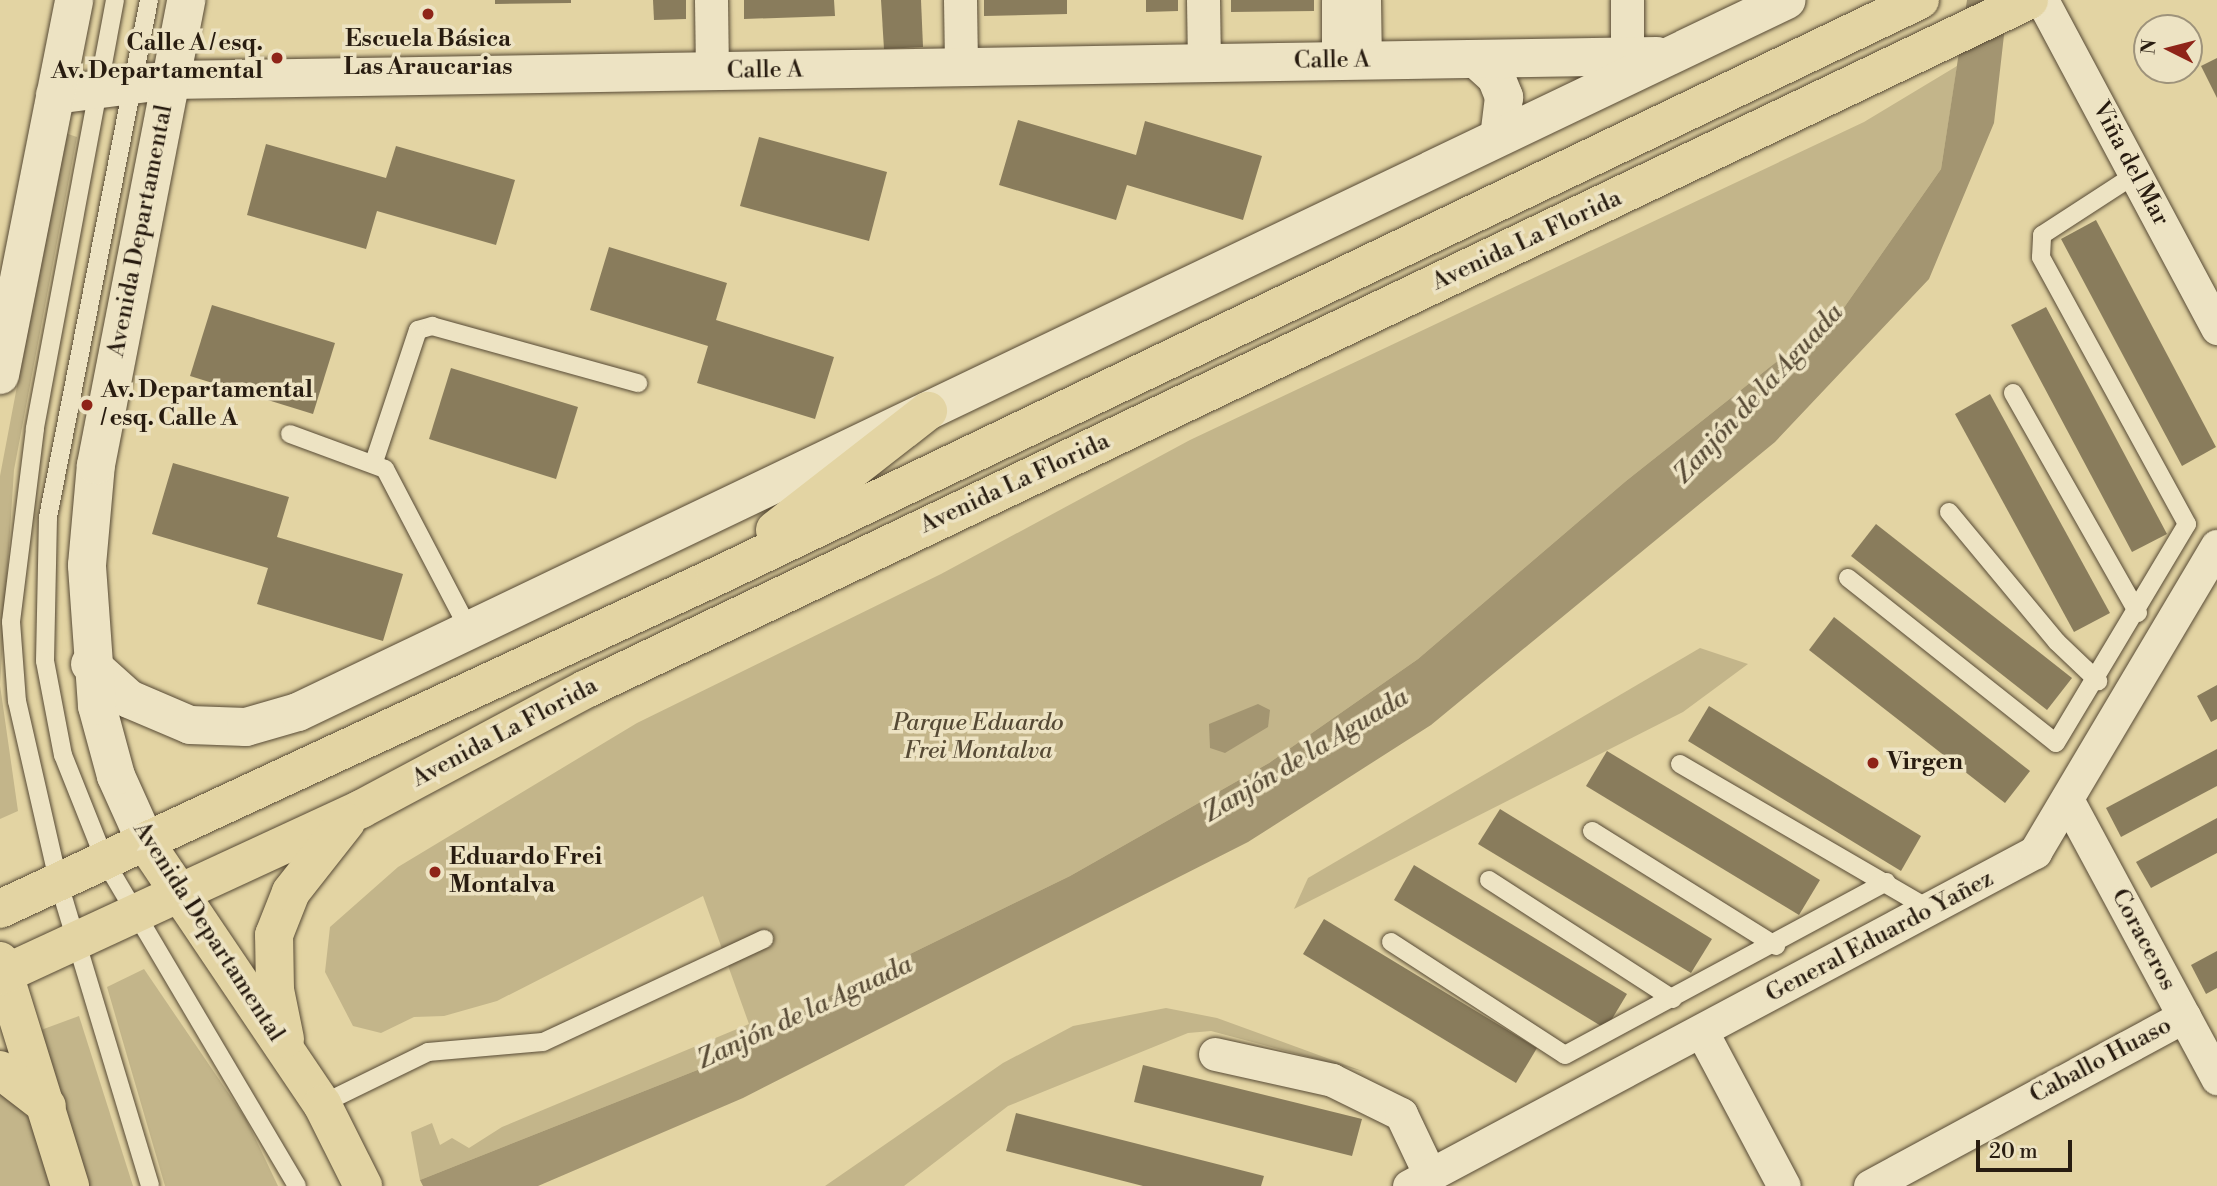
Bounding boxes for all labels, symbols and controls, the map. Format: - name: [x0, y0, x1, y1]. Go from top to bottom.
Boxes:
- marker: Escuela Básica Las Araucarias: [420, 6, 436, 22]
- north arrow: [2133, 14, 2203, 84]
- place label: Escuela Básica Las Araucarias: [343, 26, 513, 82]
- place label: Calle A / esq. Av. Departamental: [51, 30, 263, 86]
- text: N: [2136, 38, 2162, 56]
- street label: Calle A: [1294, 46, 1370, 76]
- marker: Calle A / esq. Av. Departamental: [269, 50, 285, 66]
- street label: Calle A: [727, 56, 803, 86]
- street label: Viña del Mar: [2085, 97, 2175, 231]
- street label: Avenida Departamental: [102, 102, 180, 360]
- street label: Avenida La Florida: [1428, 184, 1626, 298]
- water label: Zanjón de la Aguada: [1668, 298, 1850, 490]
- place label: Av. Departamental / esq. Calle A: [101, 377, 313, 433]
- marker: Av. Departamental / esq. Calle A: [79, 397, 95, 413]
- street label: Avenida La Florida: [916, 427, 1114, 541]
- street label: Avenida La Florida: [407, 672, 603, 794]
- water label: Zanjón de la Aguada: [1198, 682, 1414, 830]
- park label: Parque Eduardo Frei Montalva: [893, 710, 1063, 766]
- place label: Virgen: [1887, 749, 1963, 777]
- marker: Virgen: [1865, 755, 1881, 771]
- street label: Avenida Departamental: [126, 817, 290, 1047]
- place label: Eduardo Frei Montalva: [449, 844, 602, 900]
- marker: Eduardo Frei Montalva: [427, 864, 443, 880]
- street label: General Eduardo Yañez: [1761, 865, 1999, 1009]
- street label: Coraceros: [2104, 884, 2182, 996]
- water label: Zanjón de la Aguada: [692, 949, 918, 1077]
- street label: Caballo Huaso: [2025, 1012, 2177, 1110]
- scale bar: [1979, 1126, 2075, 1170]
- text: 20 m: [1989, 1139, 2038, 1165]

